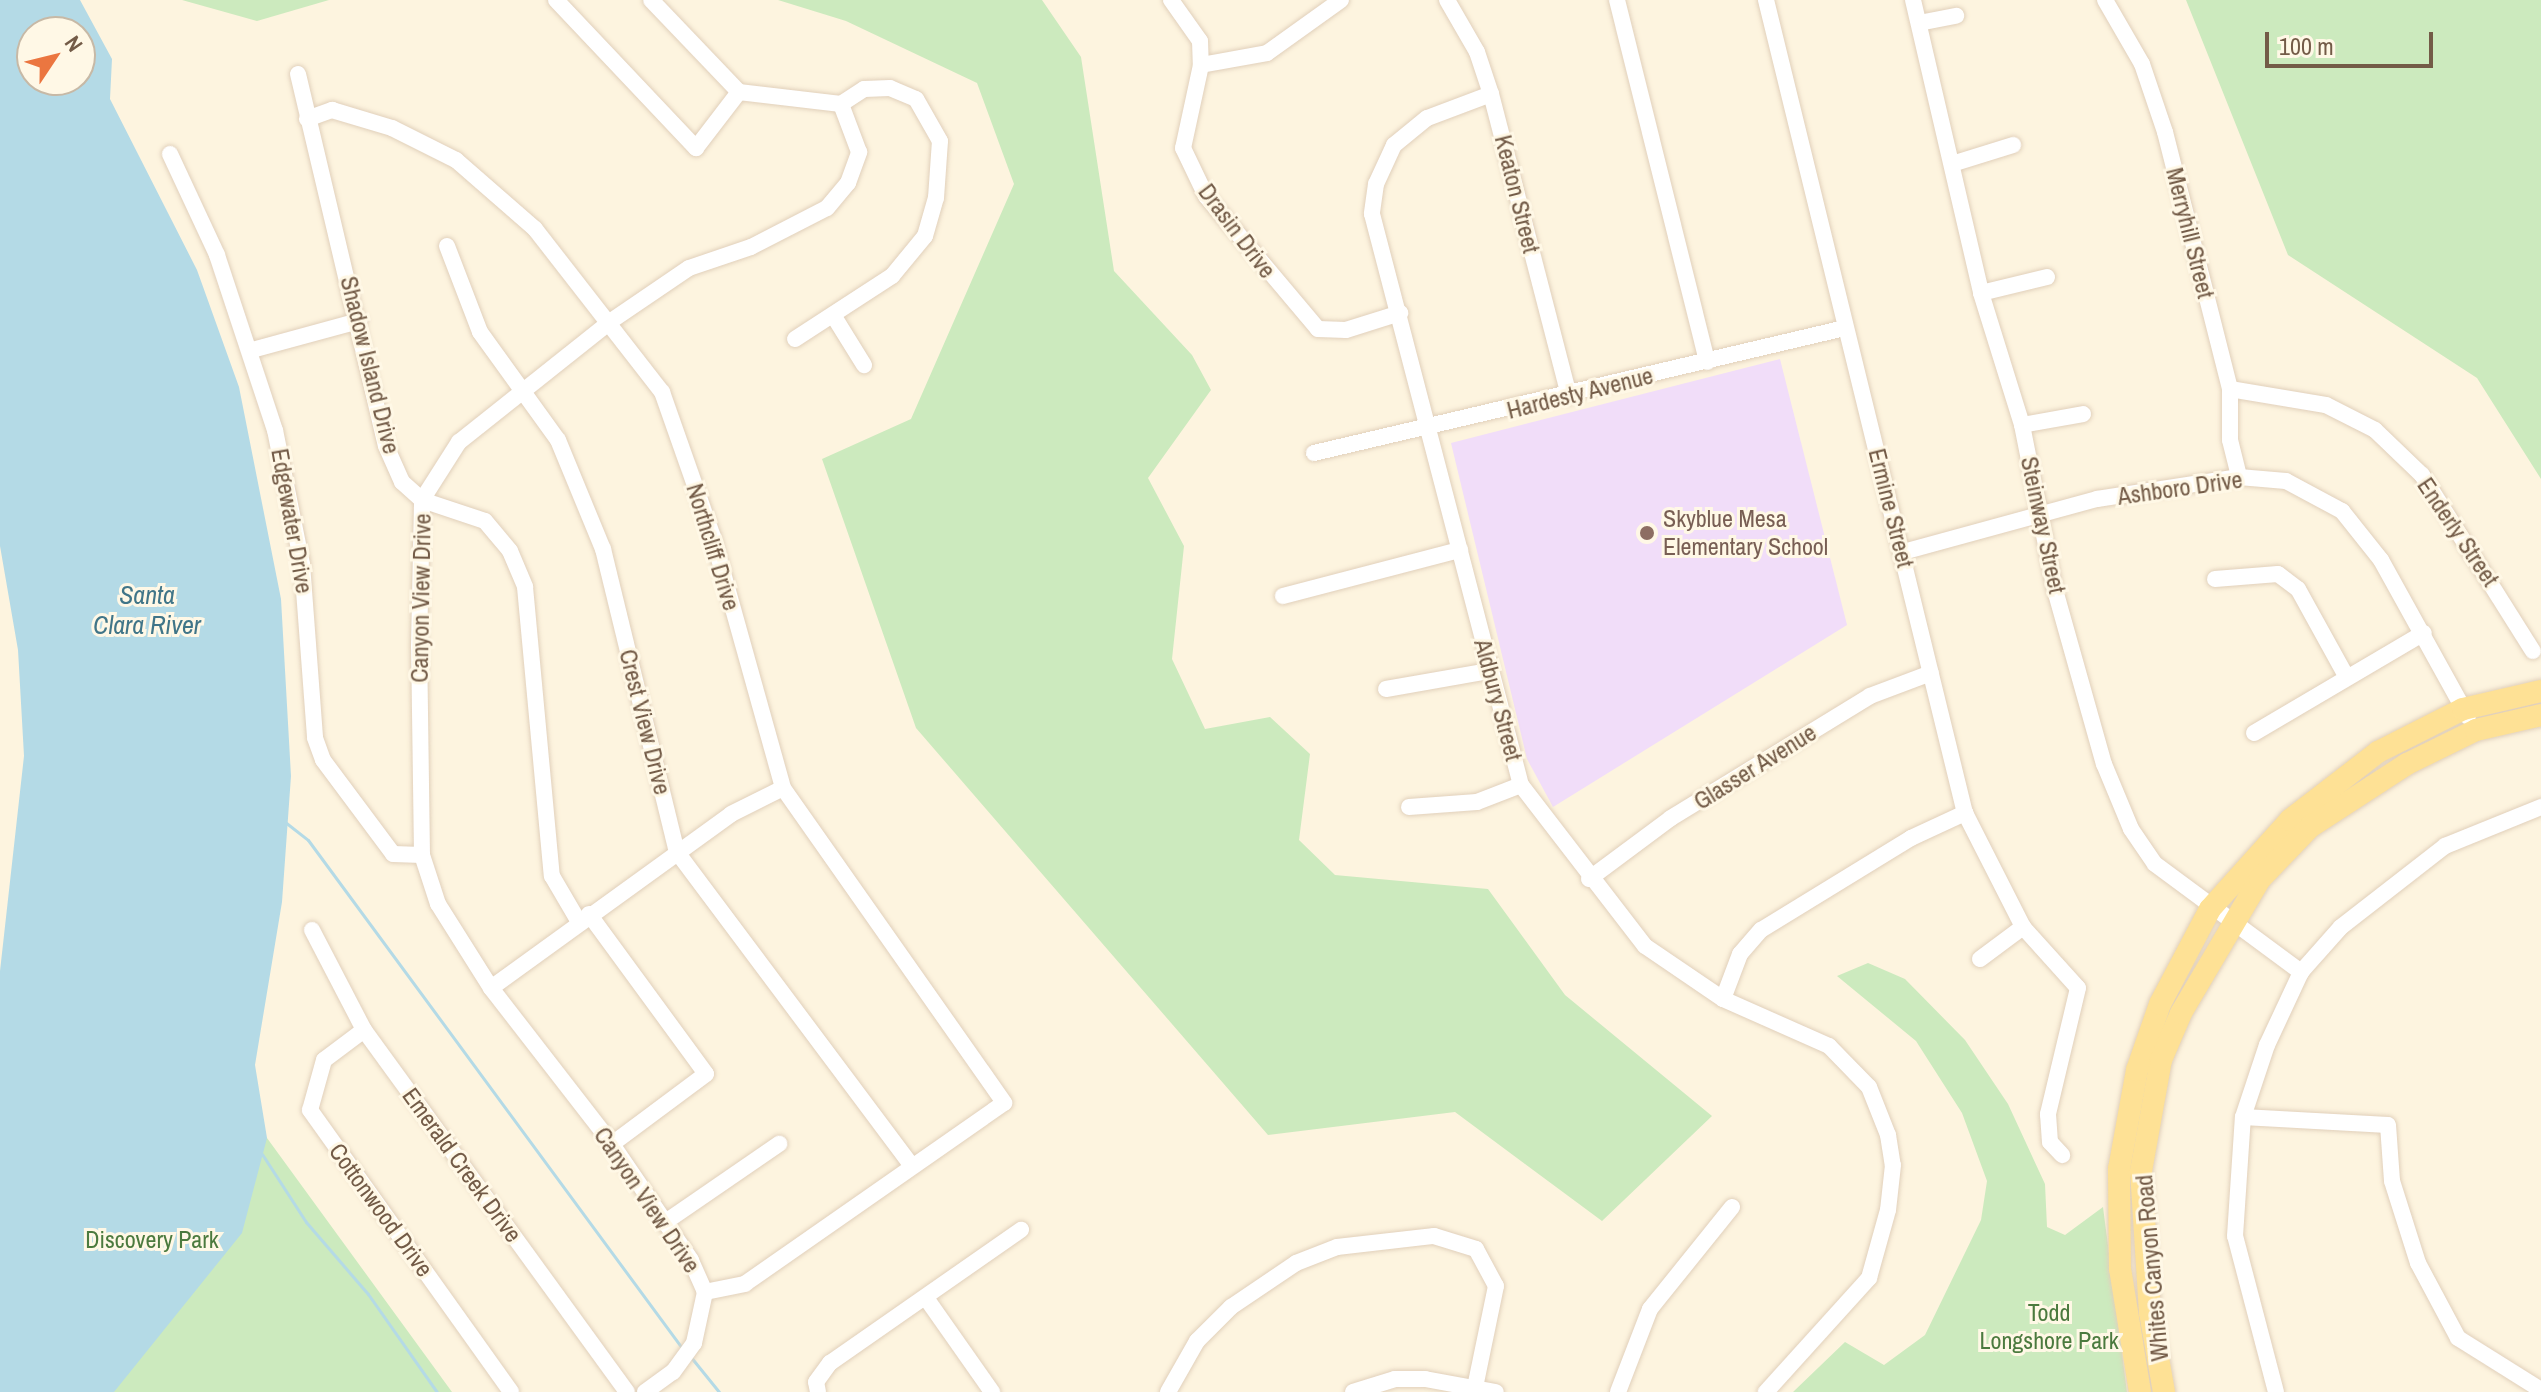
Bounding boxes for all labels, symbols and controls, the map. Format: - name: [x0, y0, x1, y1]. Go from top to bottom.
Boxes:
- north arrow: [16, 16, 96, 96]
- scale bar: [2269, 16, 2437, 66]
- text: N: [58, 29, 90, 57]
- text: 100 m: [2279, 30, 2334, 62]
- street label: Keaton Street: [1488, 132, 1546, 256]
- street label: Merryhill Street: [2160, 165, 2220, 301]
- street label: Drasin Drive: [1192, 178, 1282, 284]
- street label: Shadow Island Drive: [334, 273, 406, 457]
- street label: Hardesty Avenue: [1503, 361, 1657, 425]
- street label: Edgewater Drive: [265, 446, 319, 596]
- street label: Ermine Street: [1862, 446, 1920, 570]
- street label: Steinway Street: [2014, 454, 2072, 596]
- street label: Ashboro Drive: [2116, 465, 2244, 511]
- street label: Enderly Street: [2411, 472, 2505, 592]
- street label: Northcliff Drive: [680, 480, 746, 614]
- place label: Skyblue Mesa Elementary School: [1663, 505, 1828, 561]
- street label: Canyon View Drive: [405, 513, 437, 683]
- marker: Skyblue Mesa Elementary School: [1638, 524, 1656, 542]
- water label: Santa Clara River: [93, 579, 201, 640]
- street label: Aldbury Street: [1468, 636, 1528, 764]
- street label: Crest View Drive: [613, 647, 677, 797]
- street label: Glasser Avenue: [1688, 718, 1822, 816]
- street label: Emerald Creek Drive: [396, 1082, 528, 1248]
- street label: Canyon View Drive: [588, 1122, 706, 1278]
- street label: Cottonwood Drive: [323, 1138, 439, 1282]
- street label: Whites Canyon Road: [2130, 1174, 2174, 1362]
- park label: Discovery Park: [85, 1226, 219, 1254]
- park label: Todd Longshore Park: [1980, 1299, 2118, 1355]

